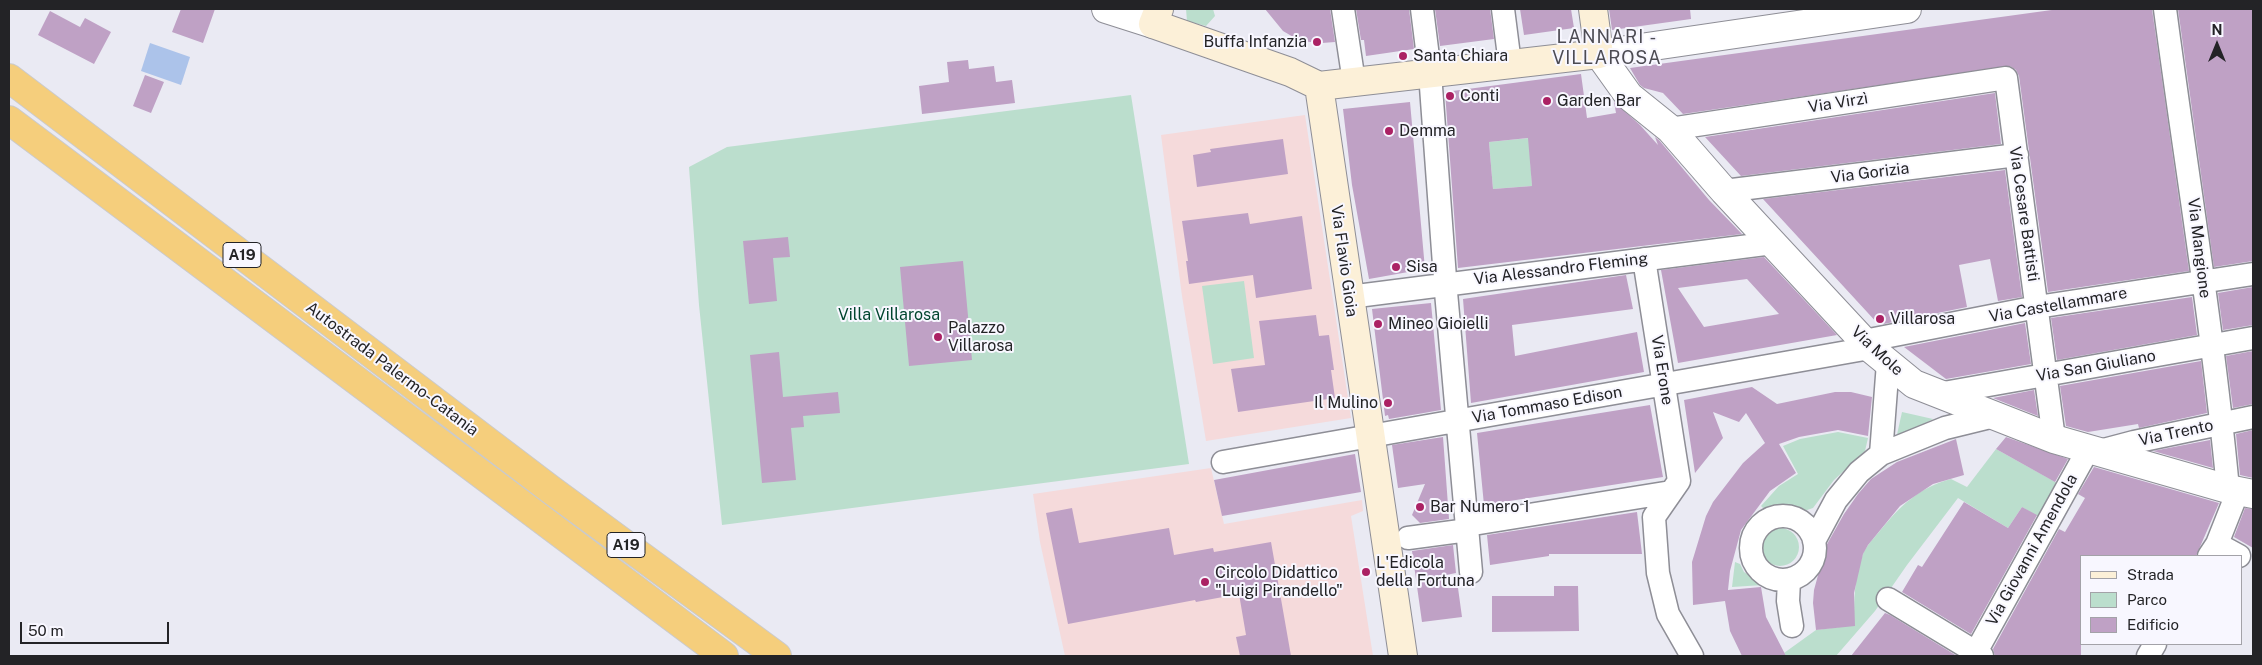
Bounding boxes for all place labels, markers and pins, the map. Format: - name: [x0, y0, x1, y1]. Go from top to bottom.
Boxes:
- place label: Buffa Infanzia: [1203, 32, 1307, 52]
- marker: Buffa Infanzia: [1311, 36, 1323, 48]
- place label: Santa Chiara: [1413, 46, 1508, 66]
- marker: Santa Chiara: [1397, 50, 1409, 62]
- place label: Conti: [1460, 86, 1499, 106]
- marker: Conti: [1444, 90, 1456, 102]
- place label: Garden Bar: [1557, 91, 1641, 111]
- marker: Garden Bar: [1541, 95, 1553, 107]
- place label: Demma: [1399, 121, 1456, 141]
- marker: Demma: [1383, 125, 1395, 137]
- place label: Sisa: [1406, 257, 1438, 277]
- marker: Sisa: [1390, 261, 1402, 273]
- place label: Villarosa: [1890, 309, 1955, 329]
- marker: Villarosa: [1874, 313, 1886, 325]
- place label: Mineo Gioielli: [1388, 314, 1489, 334]
- place label: Palazzo Villarosa: [948, 318, 1013, 356]
- marker: Mineo Gioielli: [1372, 318, 1384, 330]
- marker: Palazzo Villarosa: [932, 331, 944, 343]
- place label: Il Mulino: [1314, 393, 1378, 413]
- marker: Il Mulino: [1382, 397, 1394, 409]
- place label: Bar Numero 1: [1430, 497, 1530, 517]
- marker: Bar Numero 1: [1414, 501, 1426, 513]
- place label: L'Edicola della Fortuna: [1376, 553, 1475, 591]
- place label: Circolo Didattico "Luigi Pirandello": [1215, 563, 1343, 601]
- marker: L'Edicola della Fortuna: [1360, 566, 1372, 578]
- marker: Circolo Didattico "Luigi Pirandello": [1199, 576, 1211, 588]

